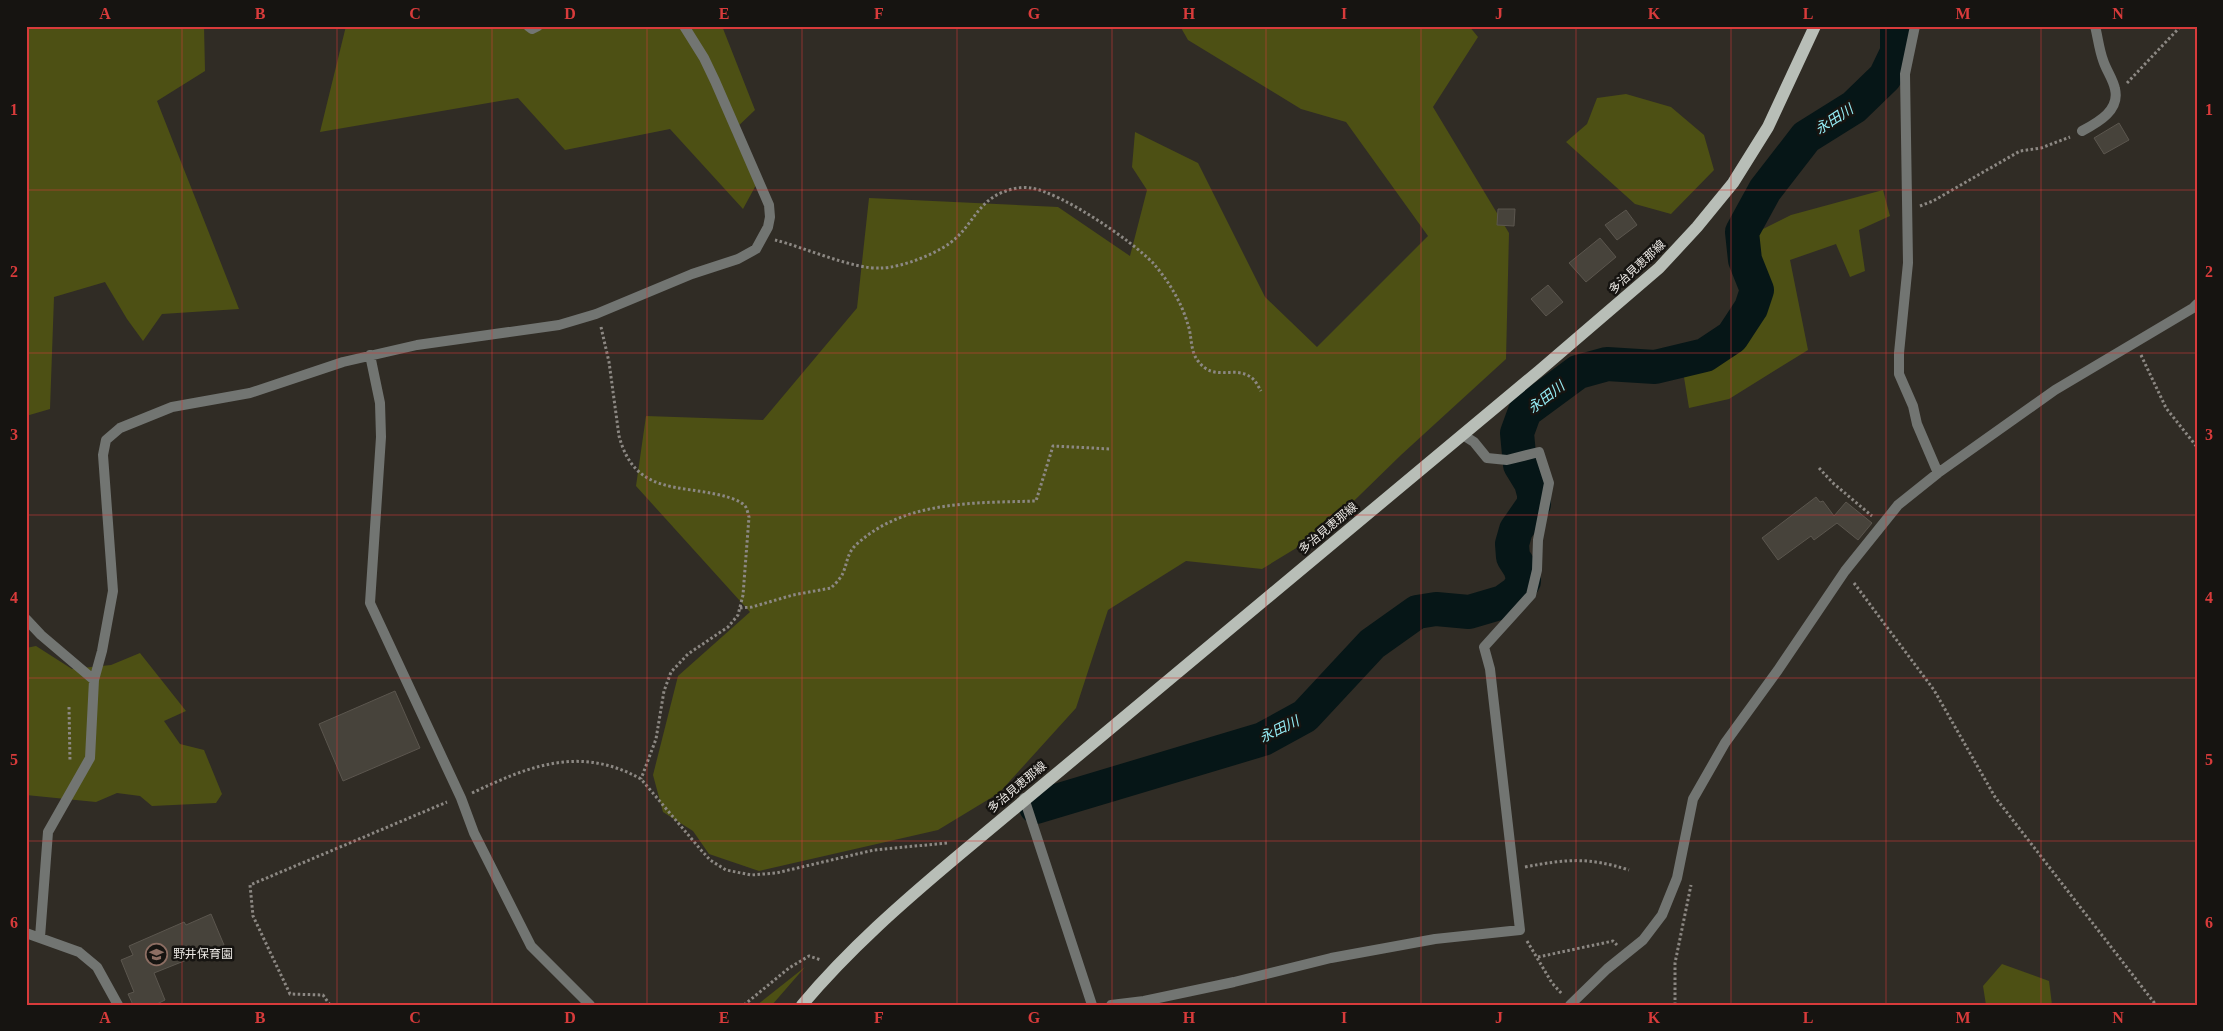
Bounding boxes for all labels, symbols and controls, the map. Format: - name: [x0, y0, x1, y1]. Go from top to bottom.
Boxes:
- text: A: [99, 5, 111, 22]
- text: B: [255, 5, 266, 22]
- text: C: [409, 5, 421, 22]
- text: D: [564, 5, 576, 22]
- text: E: [719, 5, 729, 22]
- text: F: [874, 5, 884, 22]
- text: G: [1028, 5, 1041, 22]
- text: H: [1183, 5, 1196, 22]
- text: I: [1341, 5, 1347, 22]
- text: J: [1495, 5, 1503, 22]
- text: K: [1648, 5, 1661, 22]
- text: L: [1803, 5, 1813, 22]
- text: M: [1955, 5, 1971, 22]
- text: N: [2112, 5, 2124, 22]
- text: 1: [10, 101, 18, 118]
- water label: 永田川: [1813, 101, 1858, 137]
- text: 1: [2205, 101, 2213, 118]
- street label: 多治見恵那線: [1606, 237, 1668, 297]
- text: 2: [10, 263, 18, 280]
- text: 2: [2205, 263, 2213, 280]
- water label: 永田川: [1525, 377, 1569, 416]
- text: 3: [10, 426, 18, 443]
- text: 3: [2205, 426, 2213, 443]
- street label: 多治見恵那線: [1296, 499, 1360, 557]
- text: 4: [10, 589, 18, 606]
- text: 4: [2205, 589, 2213, 606]
- water label: 永田川: [1257, 713, 1303, 745]
- text: 5: [10, 751, 18, 768]
- text: 5: [2205, 751, 2213, 768]
- street label: 多治見恵那線: [985, 758, 1049, 816]
- text: 6: [10, 914, 18, 931]
- text: 6: [2205, 914, 2213, 931]
- school or university icon: 野井保育園: [145, 942, 169, 966]
- place label: 野井保育園: [173, 947, 233, 961]
- text: A: [99, 1009, 111, 1026]
- text: B: [255, 1009, 266, 1026]
- text: C: [409, 1009, 421, 1026]
- text: D: [564, 1009, 576, 1026]
- text: E: [719, 1009, 729, 1026]
- text: F: [874, 1009, 884, 1026]
- text: G: [1028, 1009, 1041, 1026]
- text: H: [1183, 1009, 1196, 1026]
- text: I: [1341, 1009, 1347, 1026]
- text: J: [1495, 1009, 1503, 1026]
- text: K: [1648, 1009, 1661, 1026]
- text: L: [1803, 1009, 1813, 1026]
- text: M: [1955, 1009, 1971, 1026]
- text: N: [2112, 1009, 2124, 1026]

